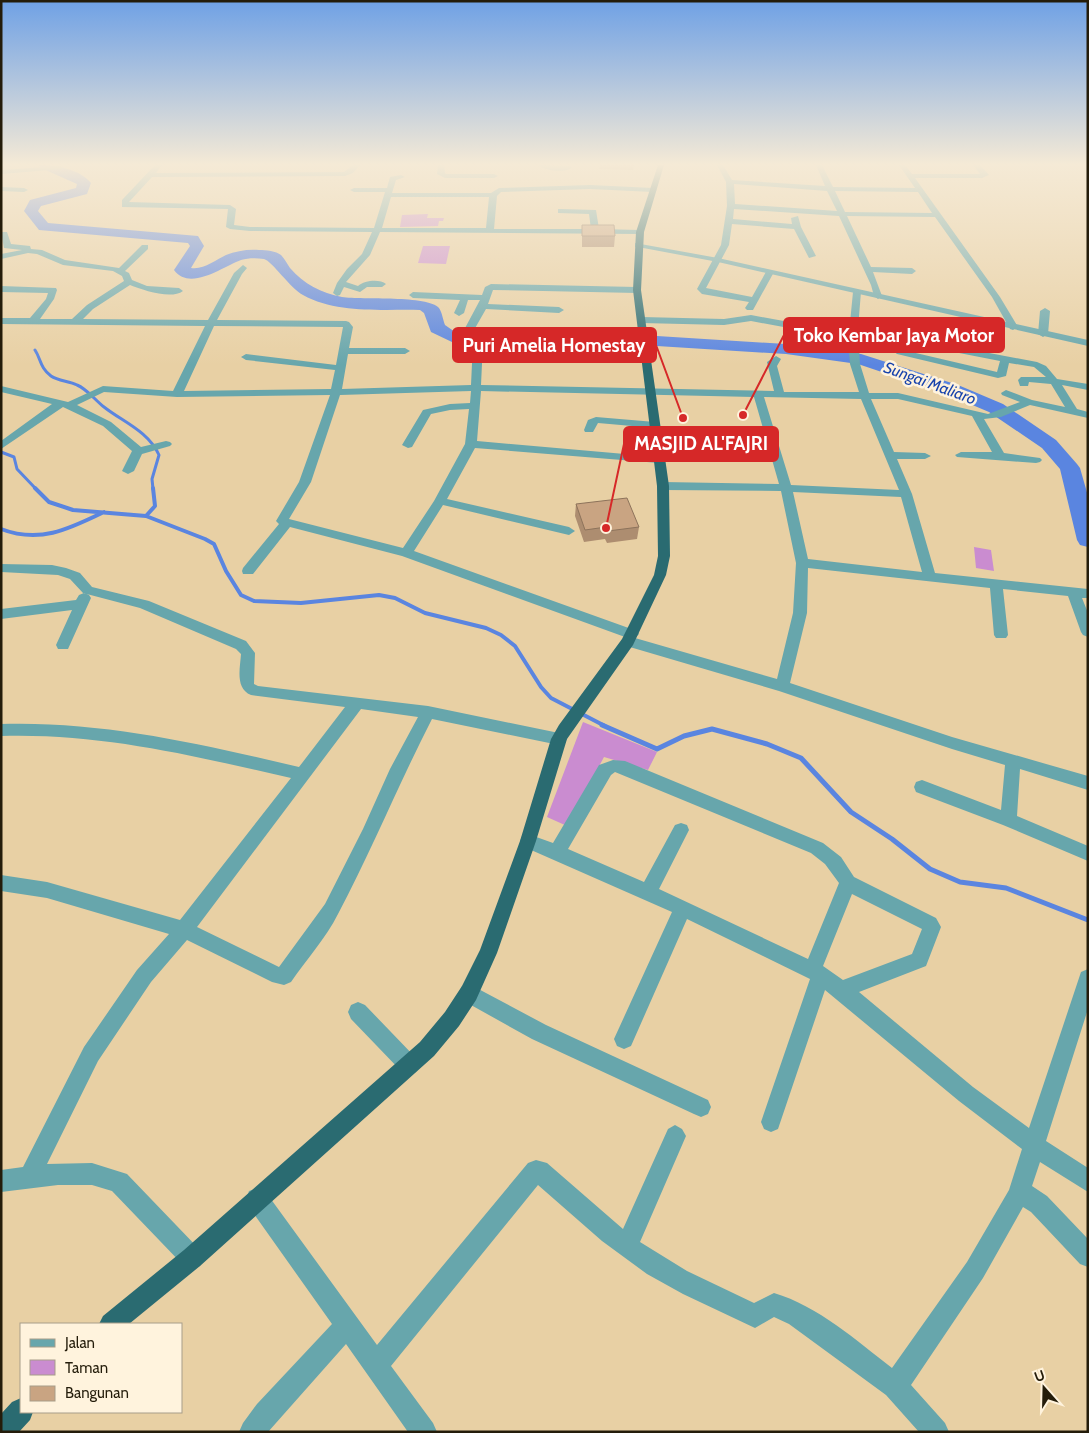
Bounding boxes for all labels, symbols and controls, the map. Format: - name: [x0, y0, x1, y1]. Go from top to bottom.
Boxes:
- callout: Toko Kembar Jaya Motor: [784, 318, 1004, 352]
- text: Toko Kembar Jaya Motor: [794, 324, 995, 347]
- callout: Puri Amelia Homestay: [453, 328, 656, 362]
- text: Puri Amelia Homestay: [463, 334, 646, 357]
- water label: Sungai Maliaro: [881, 358, 979, 408]
- callout: MASJID AL'FAJRI: [624, 427, 778, 461]
- text: MASJID AL'FAJRI: [634, 432, 768, 455]
- legend: [20, 1323, 182, 1413]
- text: Jalan: [64, 1334, 95, 1352]
- text: Taman: [65, 1359, 108, 1377]
- north arrow: [1019, 1363, 1069, 1413]
- text: U: [1032, 1366, 1047, 1386]
- text: Bangunan: [65, 1384, 129, 1402]

